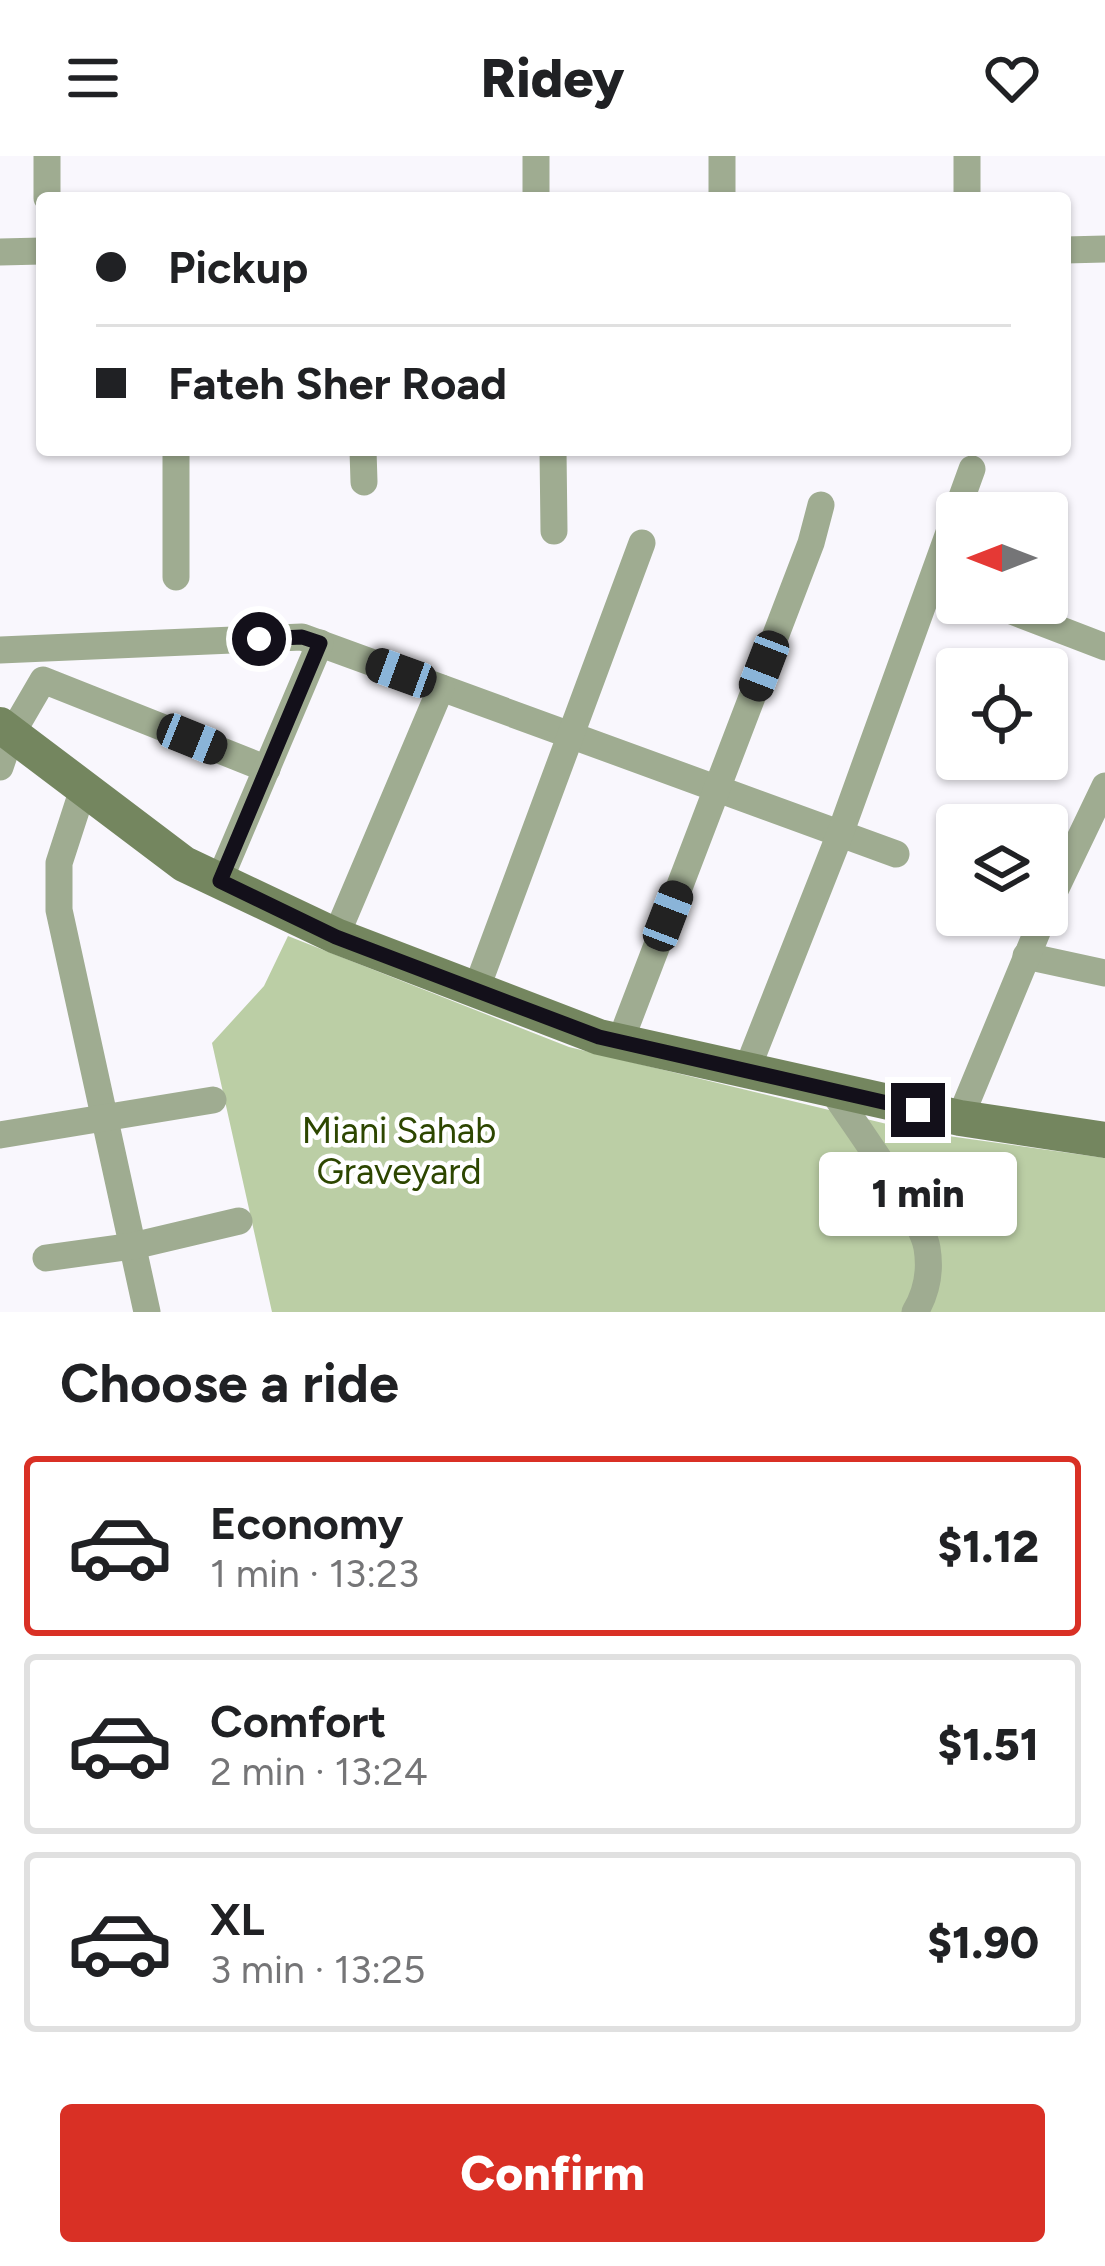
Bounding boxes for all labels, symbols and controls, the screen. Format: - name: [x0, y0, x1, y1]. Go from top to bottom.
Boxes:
- icon: menu: [60, 45, 126, 111]
- icon: heart: [979, 45, 1045, 111]
- text: Ridey: [481, 46, 624, 111]
- text: Pickup: [168, 240, 308, 294]
- text: Fateh Sher Road: [168, 356, 507, 410]
- north arrow: [936, 492, 1068, 624]
- map controls: [936, 492, 1068, 936]
- route start: [232, 612, 286, 666]
- car: [734, 626, 794, 706]
- car: [361, 644, 441, 702]
- button: locate: [936, 648, 1068, 780]
- car: [152, 709, 232, 769]
- button: layers: [936, 804, 1068, 936]
- car: [638, 876, 698, 956]
- route end: [891, 1083, 945, 1137]
- park label: Miani Sahab Graveyard: [302, 1109, 496, 1193]
- callout: 1 min: [819, 1152, 1017, 1236]
- text: 1 min: [871, 1170, 965, 1217]
- text: Choose a ride: [60, 1351, 399, 1416]
- icon: car: [66, 1492, 174, 1600]
- text: Economy: [210, 1496, 403, 1550]
- text: $1.12: [937, 1519, 1039, 1573]
- text: 1 min · 13:23: [210, 1550, 419, 1597]
- icon: car: [66, 1690, 174, 1798]
- text: Comfort: [210, 1694, 386, 1748]
- text: $1.51: [938, 1717, 1039, 1771]
- text: 2 min · 13:24: [210, 1748, 428, 1795]
- icon: car: [66, 1888, 174, 1996]
- text: XL: [210, 1892, 265, 1946]
- text: $1.90: [927, 1915, 1039, 1969]
- text: 3 min · 13:25: [210, 1946, 425, 1993]
- button: Confirm: [60, 2104, 1045, 2242]

